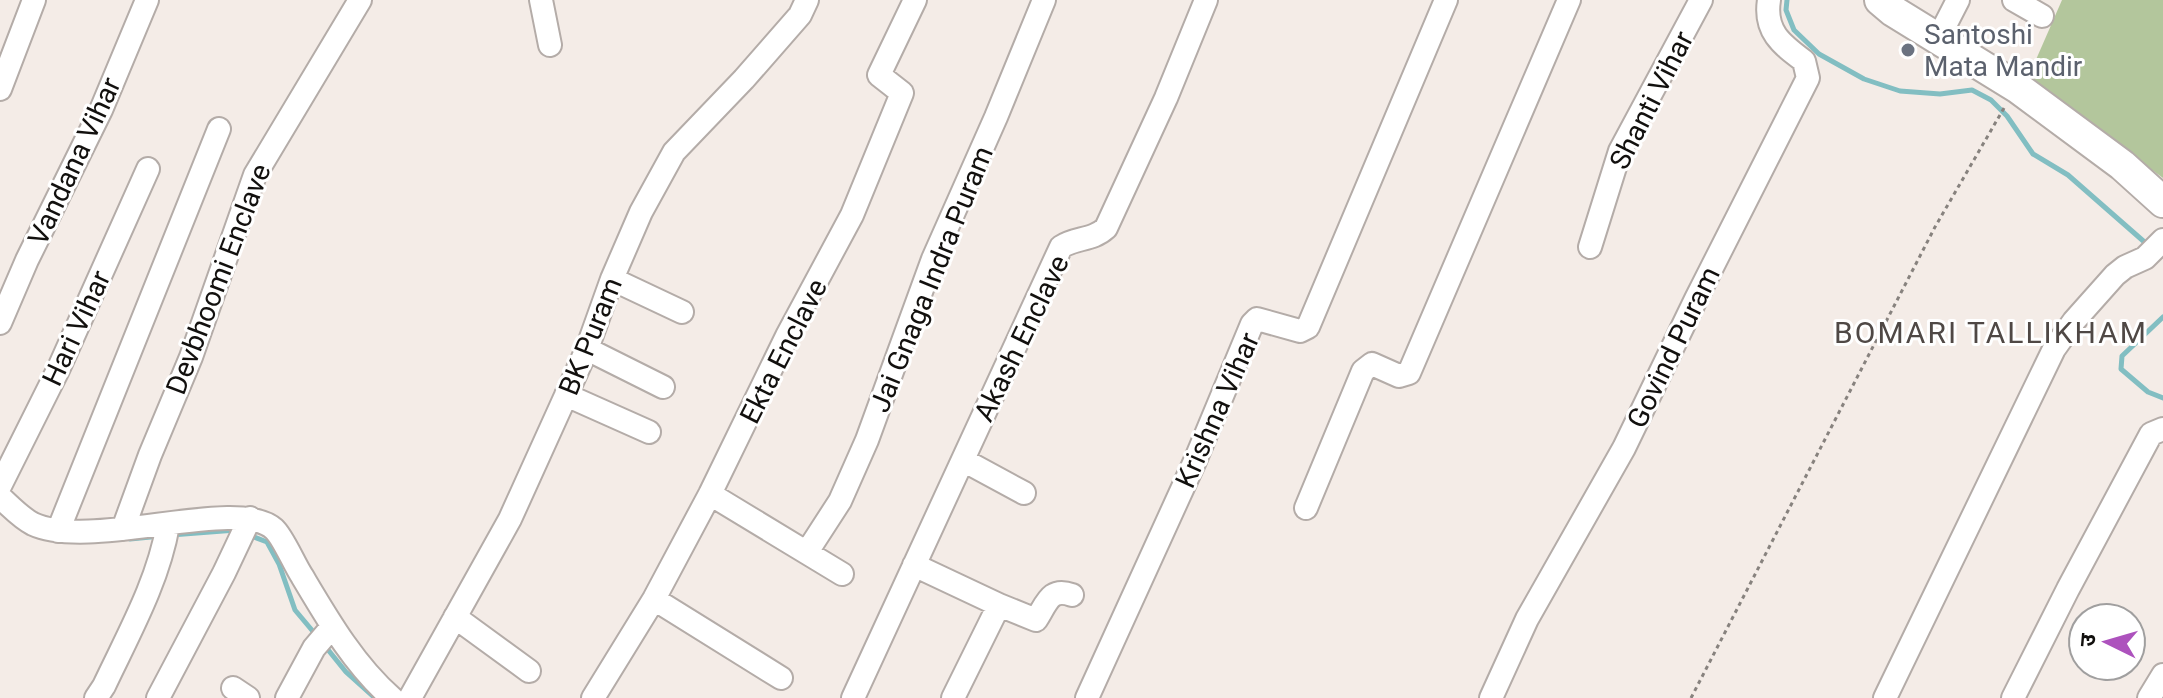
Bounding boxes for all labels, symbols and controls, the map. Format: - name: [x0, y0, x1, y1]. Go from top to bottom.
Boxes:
- place label: Santoshi Mata Mandir: [1924, 18, 2083, 83]
- street label: Shanti Vihar: [1603, 25, 1701, 175]
- marker: Santoshi Mata Mandir: [1899, 41, 1917, 59]
- street label: Vandana Vihar: [21, 72, 128, 250]
- street label: Jai Gnaga Indra Puram: [863, 141, 1000, 417]
- street label: Devbhoomi Enclave: [159, 159, 278, 399]
- street label: Akash Enclave: [967, 250, 1076, 427]
- street label: Govind Puram: [1620, 261, 1727, 433]
- street label: Hari Vihar: [35, 265, 118, 391]
- street label: BK Puram: [552, 273, 629, 400]
- street label: Ekta Enclave: [733, 274, 834, 429]
- district label: BOMARI TALLIKHAM: [1834, 315, 2148, 350]
- street label: Krishna Vihar: [1169, 327, 1267, 493]
- north arrow: [2067, 602, 2147, 682]
- text: उ: [2075, 632, 2101, 648]

